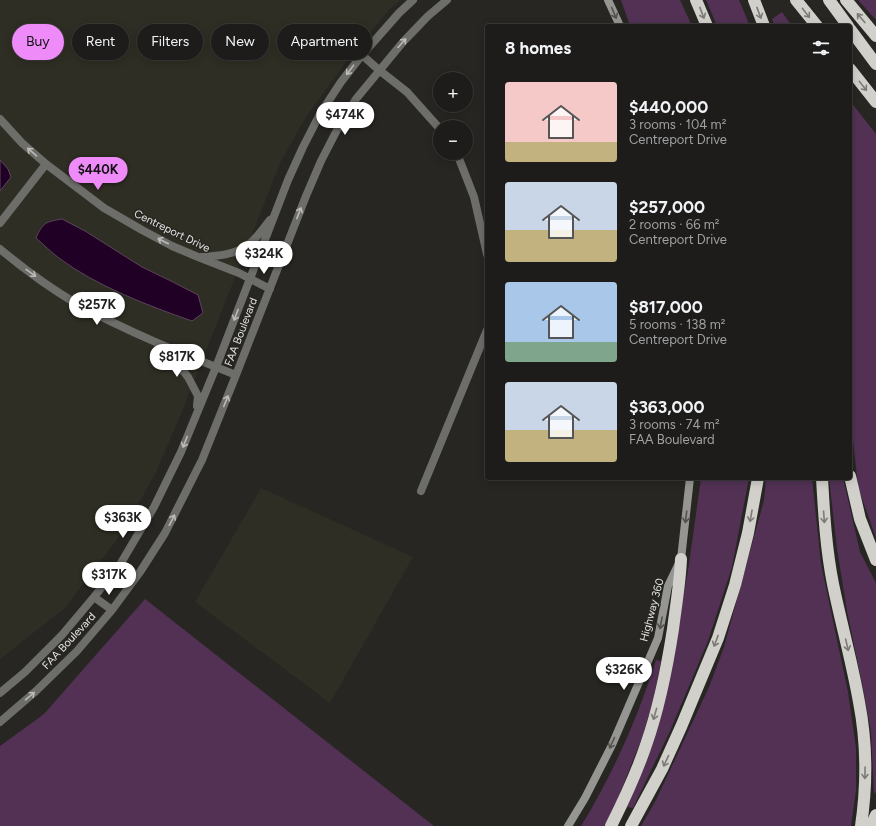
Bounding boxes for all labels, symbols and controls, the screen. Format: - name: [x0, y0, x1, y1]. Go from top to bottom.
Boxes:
- one-way arrow: [698, 6, 706, 18]
- one-way arrow: [756, 6, 763, 19]
- one-way arrow: [611, 7, 618, 19]
- one-way arrow: [802, 7, 811, 18]
- one-way arrow: [857, 13, 866, 23]
- chip: Buy: [12, 24, 64, 60]
- chip: Rent: [72, 24, 129, 60]
- chip: Filters: [137, 24, 203, 60]
- chip: New: [211, 24, 269, 60]
- chip: Apartment: [277, 24, 372, 60]
- icon: filters: [810, 37, 832, 59]
- one-way arrow: [397, 38, 407, 48]
- text: 8 homes: [505, 38, 571, 58]
- one-way arrow: [346, 65, 354, 76]
- map controls: [433, 72, 473, 160]
- button: +: [433, 72, 473, 112]
- one-way arrow: [859, 80, 867, 91]
- text: $440,000: [629, 97, 708, 117]
- icon: home: [537, 98, 585, 146]
- pin: $474K: [317, 102, 373, 136]
- text: $474K: [325, 107, 365, 122]
- text: 3 rooms · 104 m²: [629, 117, 726, 132]
- button: −: [433, 120, 473, 160]
- text: Centreport Drive: [629, 132, 727, 147]
- one-way arrow: [27, 148, 38, 157]
- pin: $440K: [70, 157, 126, 191]
- text: $440K: [78, 162, 118, 177]
- text: $257,000: [629, 197, 705, 217]
- icon: home: [537, 198, 585, 246]
- street label: Centreport Drive: [132, 207, 212, 255]
- one-way arrow: [296, 207, 304, 219]
- text: 2 rooms · 66 m²: [629, 217, 719, 232]
- text: Centreport Drive: [629, 232, 727, 247]
- one-way arrow: [157, 237, 169, 244]
- pin: $324K: [236, 241, 292, 275]
- text: $324K: [245, 246, 283, 261]
- one-way arrow: [25, 269, 36, 277]
- pin: $257K: [69, 292, 125, 326]
- street label: FAA Boulevard: [222, 296, 260, 368]
- text: $257K: [78, 297, 116, 312]
- text: $817,000: [629, 297, 703, 317]
- icon: home: [537, 298, 585, 346]
- one-way arrow: [231, 308, 239, 320]
- text: 5 rooms · 138 m²: [629, 317, 725, 332]
- text: Centreport Drive: [629, 332, 727, 347]
- pin: $817K: [149, 344, 205, 378]
- text: $817K: [159, 349, 195, 364]
- one-way arrow: [222, 396, 230, 408]
- text: $363,000: [629, 397, 705, 417]
- icon: home: [537, 398, 585, 446]
- text: 3 rooms · 74 m²: [629, 417, 720, 432]
- text: FAA Boulevard: [629, 432, 715, 447]
- one-way arrow: [181, 435, 189, 447]
- pin: $363K: [95, 505, 151, 539]
- text: $363K: [104, 510, 142, 525]
- one-way arrow: [682, 510, 690, 523]
- one-way arrow: [747, 510, 755, 523]
- one-way arrow: [821, 510, 828, 523]
- one-way arrow: [169, 514, 176, 526]
- pin: $317K: [81, 562, 137, 596]
- text: $317K: [91, 567, 127, 582]
- street label: Highway 360: [637, 577, 667, 643]
- street label: FAA Boulevard: [40, 610, 98, 672]
- one-way arrow: [657, 616, 665, 629]
- one-way arrow: [712, 635, 720, 647]
- one-way arrow: [843, 638, 851, 651]
- pin: $326K: [596, 657, 652, 691]
- text: $326K: [605, 662, 643, 677]
- one-way arrow: [24, 692, 35, 701]
- one-way arrow: [651, 707, 658, 720]
- one-way arrow: [608, 737, 615, 749]
- one-way arrow: [661, 755, 669, 767]
- one-way arrow: [861, 766, 869, 779]

